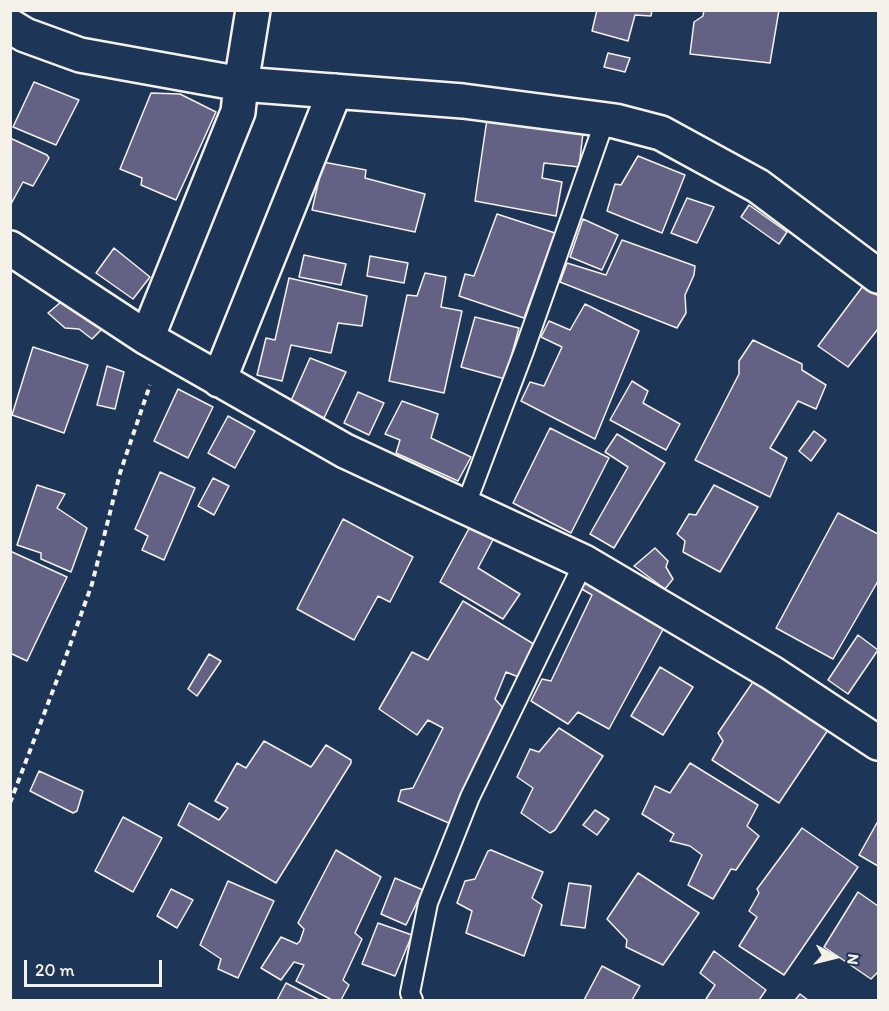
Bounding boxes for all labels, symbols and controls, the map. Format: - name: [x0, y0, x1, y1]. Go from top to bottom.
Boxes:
- north arrow: [805, 927, 865, 987]
- scale bar: [27, 948, 165, 986]
- text: N: [843, 953, 863, 966]
- text: 20 m: [35, 959, 75, 981]

